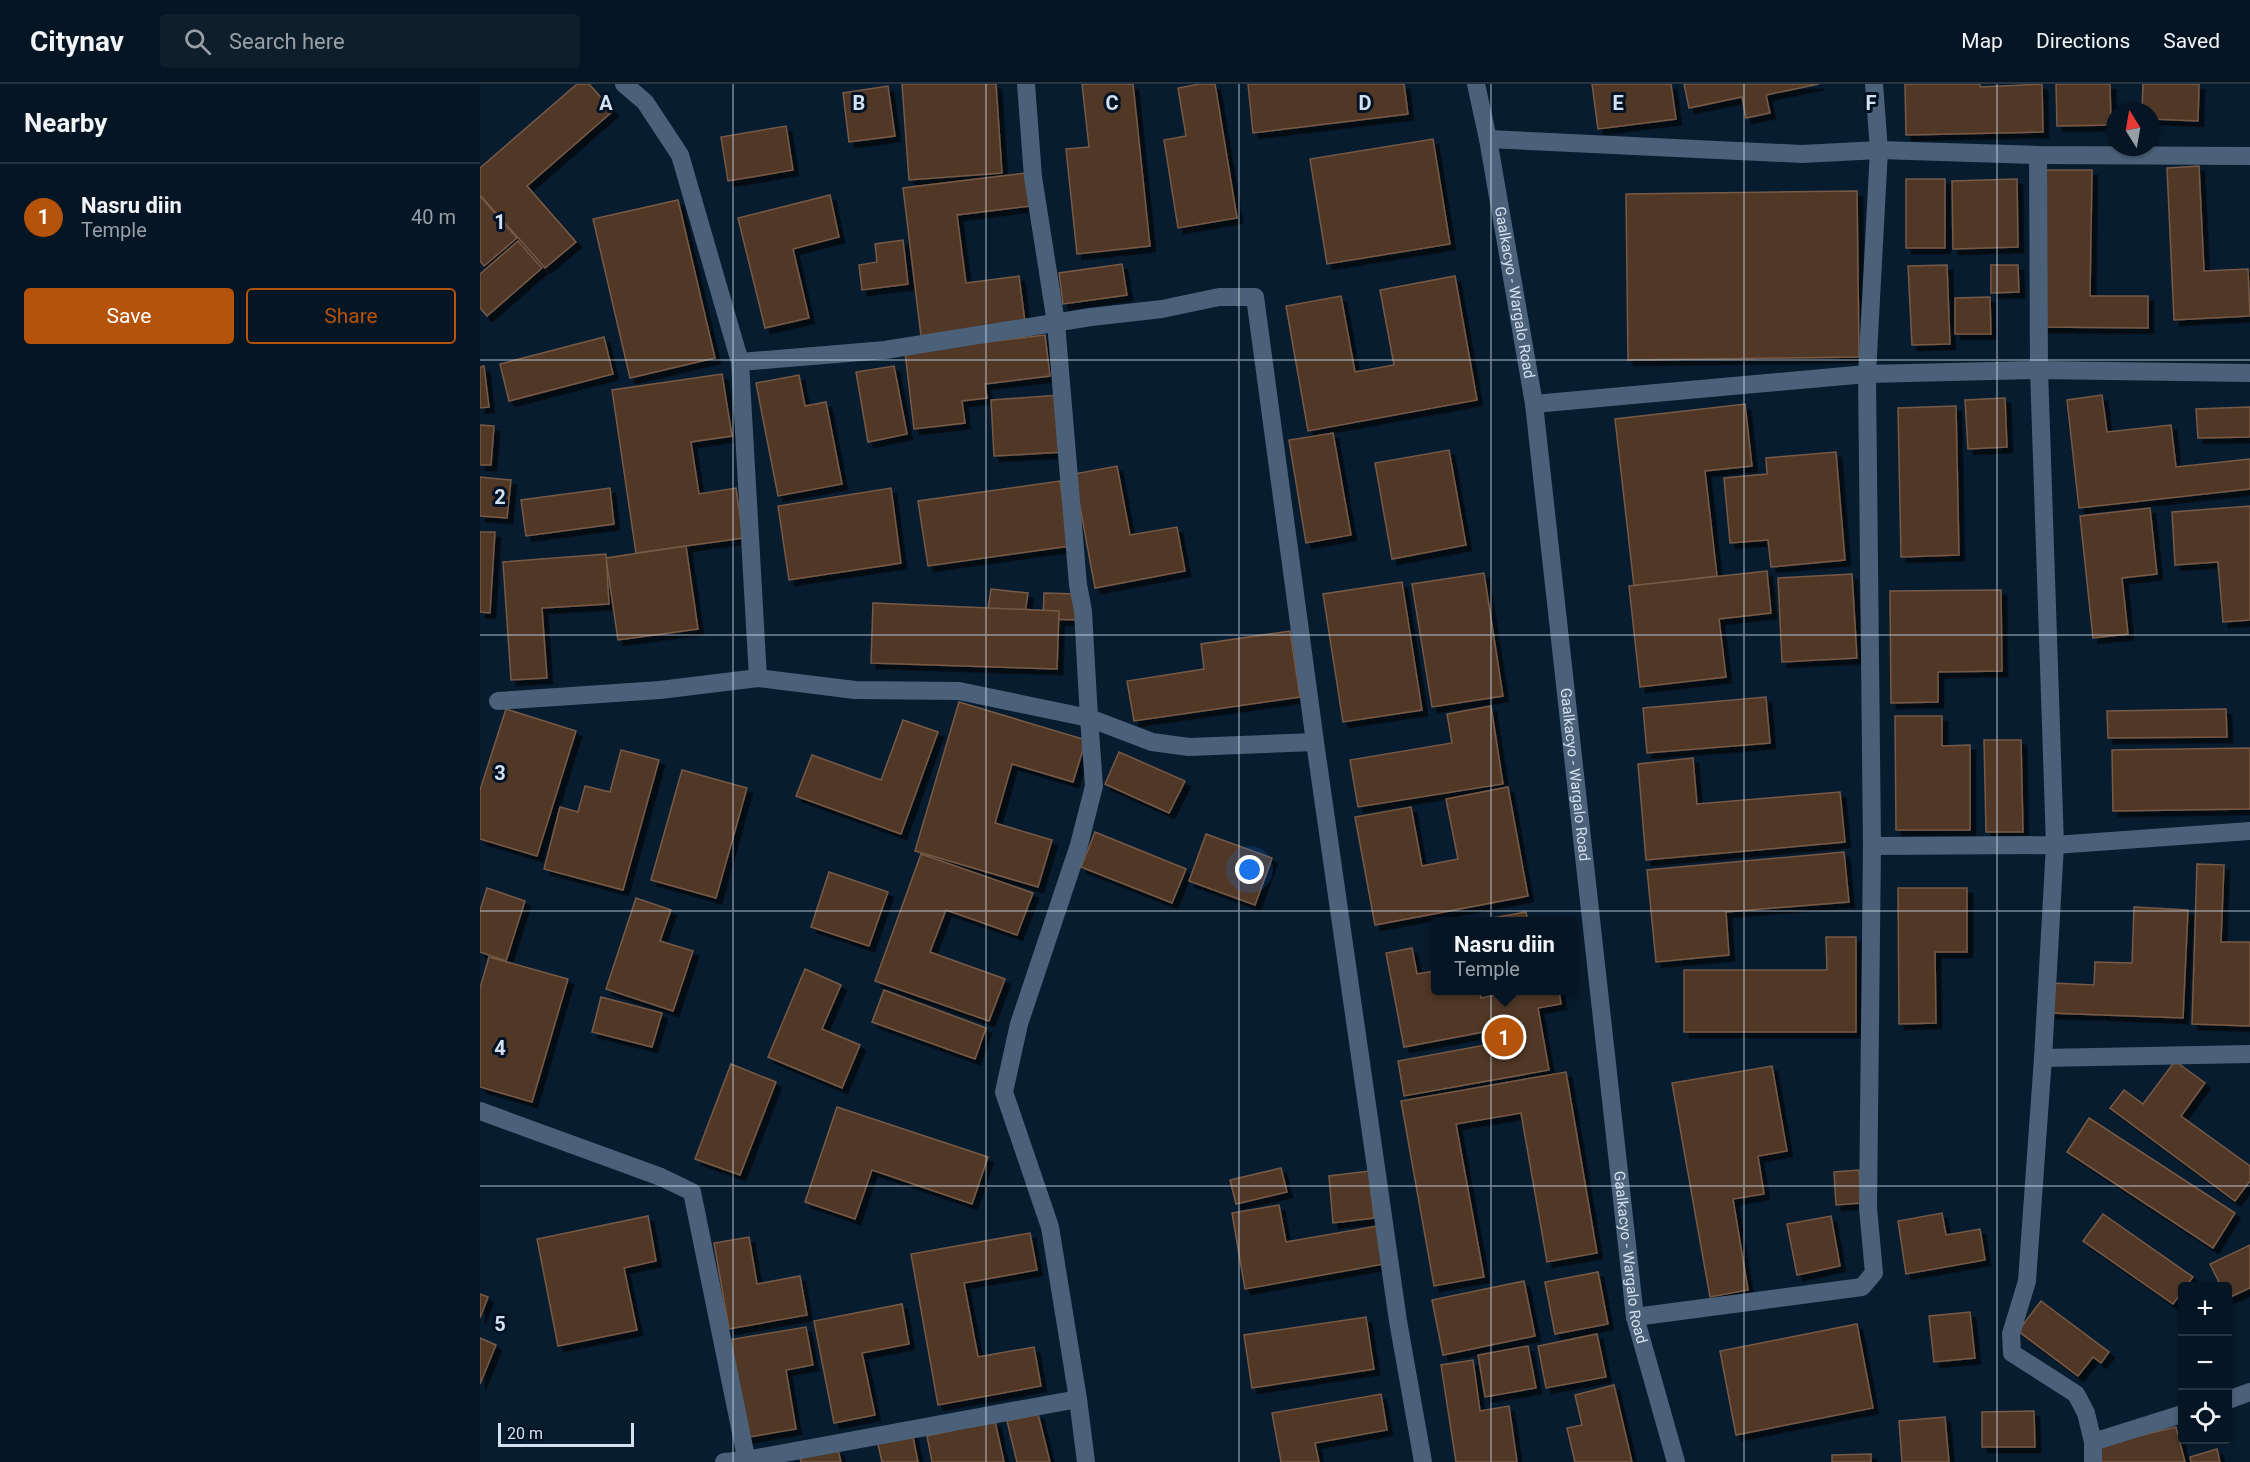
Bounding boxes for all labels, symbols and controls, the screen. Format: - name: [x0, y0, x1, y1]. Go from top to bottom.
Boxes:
- search box: [160, 14, 580, 68]
- text: Citynav: [30, 25, 124, 58]
- icon: search: [181, 25, 214, 58]
- text: Search here: [229, 29, 345, 54]
- text: Map: [1961, 29, 2003, 53]
- text: Directions: [2036, 29, 2130, 53]
- text: Saved: [2163, 29, 2220, 53]
- text: A: [599, 91, 613, 115]
- text: B: [853, 91, 865, 115]
- text: C: [1105, 91, 1119, 115]
- text: D: [1359, 91, 1372, 115]
- text: E: [1612, 91, 1624, 115]
- text: F: [1866, 91, 1877, 115]
- north arrow: [2106, 102, 2160, 156]
- text: Nearby: [24, 108, 107, 138]
- text: Nasru diin: [81, 193, 182, 218]
- text: 1: [38, 205, 49, 229]
- text: 40 m: [411, 205, 456, 229]
- street label: Gaalkacyo - Wargalo Road: [1491, 205, 1538, 380]
- text: 1: [494, 210, 506, 234]
- text: Temple: [81, 218, 147, 242]
- button: Save: [24, 288, 234, 344]
- button: Share: [246, 288, 456, 344]
- text: 2: [494, 485, 506, 509]
- street label: Gaalkacyo - Wargalo Road: [1556, 687, 1594, 862]
- text: 3: [494, 761, 506, 785]
- your location: [1235, 855, 1264, 884]
- popup: [1431, 917, 1578, 995]
- text: Nasru diin: [1454, 932, 1555, 957]
- text: Temple: [1454, 957, 1520, 981]
- pin: 1: [1484, 1014, 1524, 1060]
- text: 4: [494, 1036, 506, 1060]
- street label: Gaalkacyo - Wargalo Road: [1610, 1170, 1651, 1346]
- map controls: [2178, 1282, 2232, 1444]
- button: +: [2178, 1282, 2232, 1336]
- text: 5: [494, 1312, 506, 1336]
- button: −: [2178, 1336, 2232, 1390]
- button: locate: [2178, 1390, 2232, 1444]
- scale bar: [498, 1420, 634, 1448]
- text: 20 m: [507, 1424, 543, 1443]

